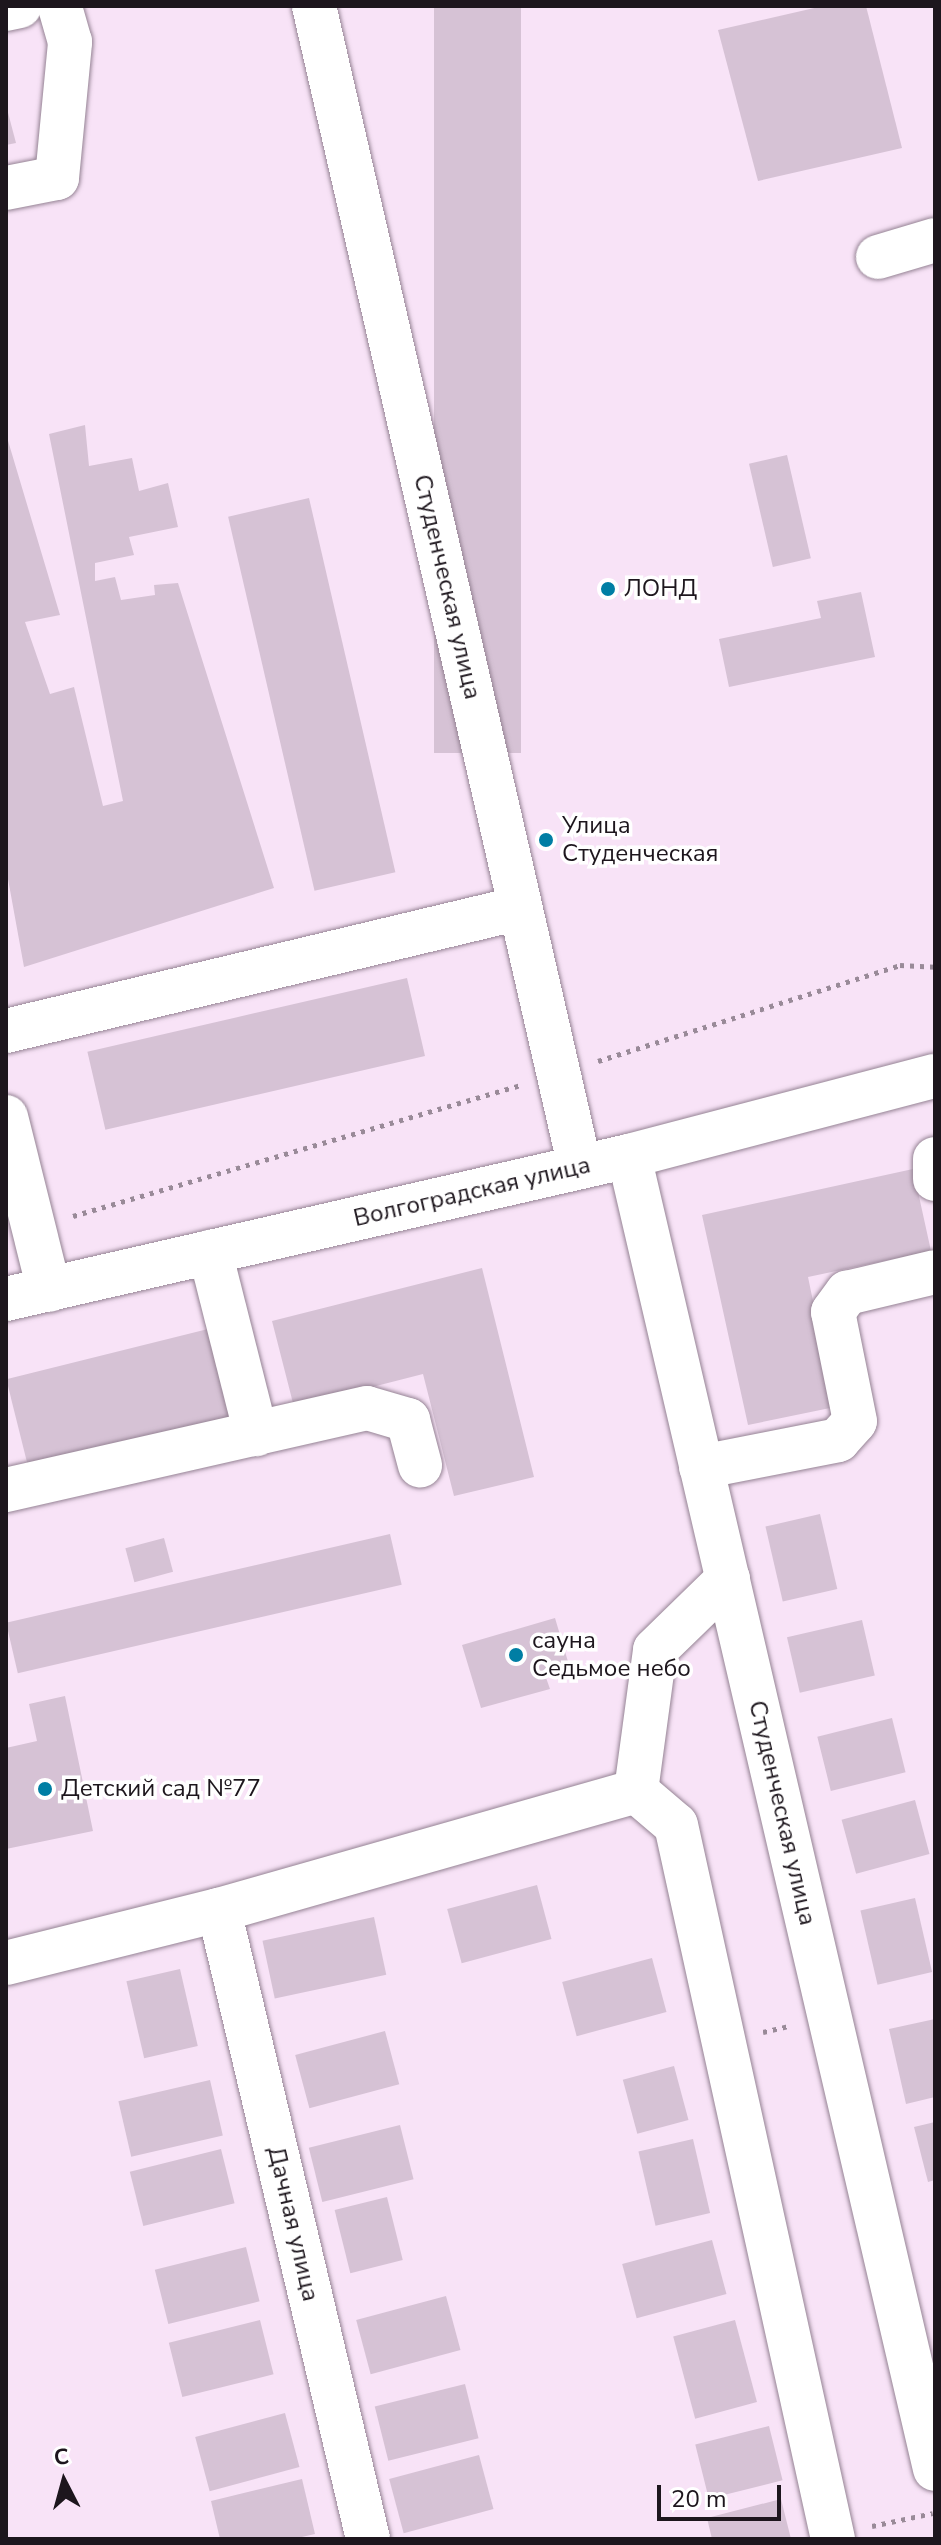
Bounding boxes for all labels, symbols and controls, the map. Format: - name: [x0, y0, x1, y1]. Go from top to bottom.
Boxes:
- street label: Студенческая улица: [407, 472, 487, 702]
- place label: ЛОНД: [624, 575, 697, 603]
- marker: ЛОНД: [599, 580, 617, 598]
- place label: Улица Студенческая: [562, 812, 719, 868]
- marker: Улица Студенческая: [537, 831, 555, 849]
- street label: Волгоградская улица: [351, 1151, 593, 1233]
- place label: сауна Седьмое небо: [532, 1627, 691, 1683]
- marker: сауна Седьмое небо: [507, 1646, 525, 1664]
- street label: Студенческая улица: [742, 1698, 822, 1928]
- place label: Детский сад №77: [61, 1775, 261, 1803]
- marker: Детский сад №77: [36, 1780, 54, 1798]
- street label: Дачная улица: [261, 2144, 325, 2304]
- north arrow: [24, 2441, 104, 2521]
- text: С: [52, 2441, 70, 2473]
- scale bar: [661, 2469, 785, 2519]
- text: 20 m: [671, 2483, 727, 2515]

